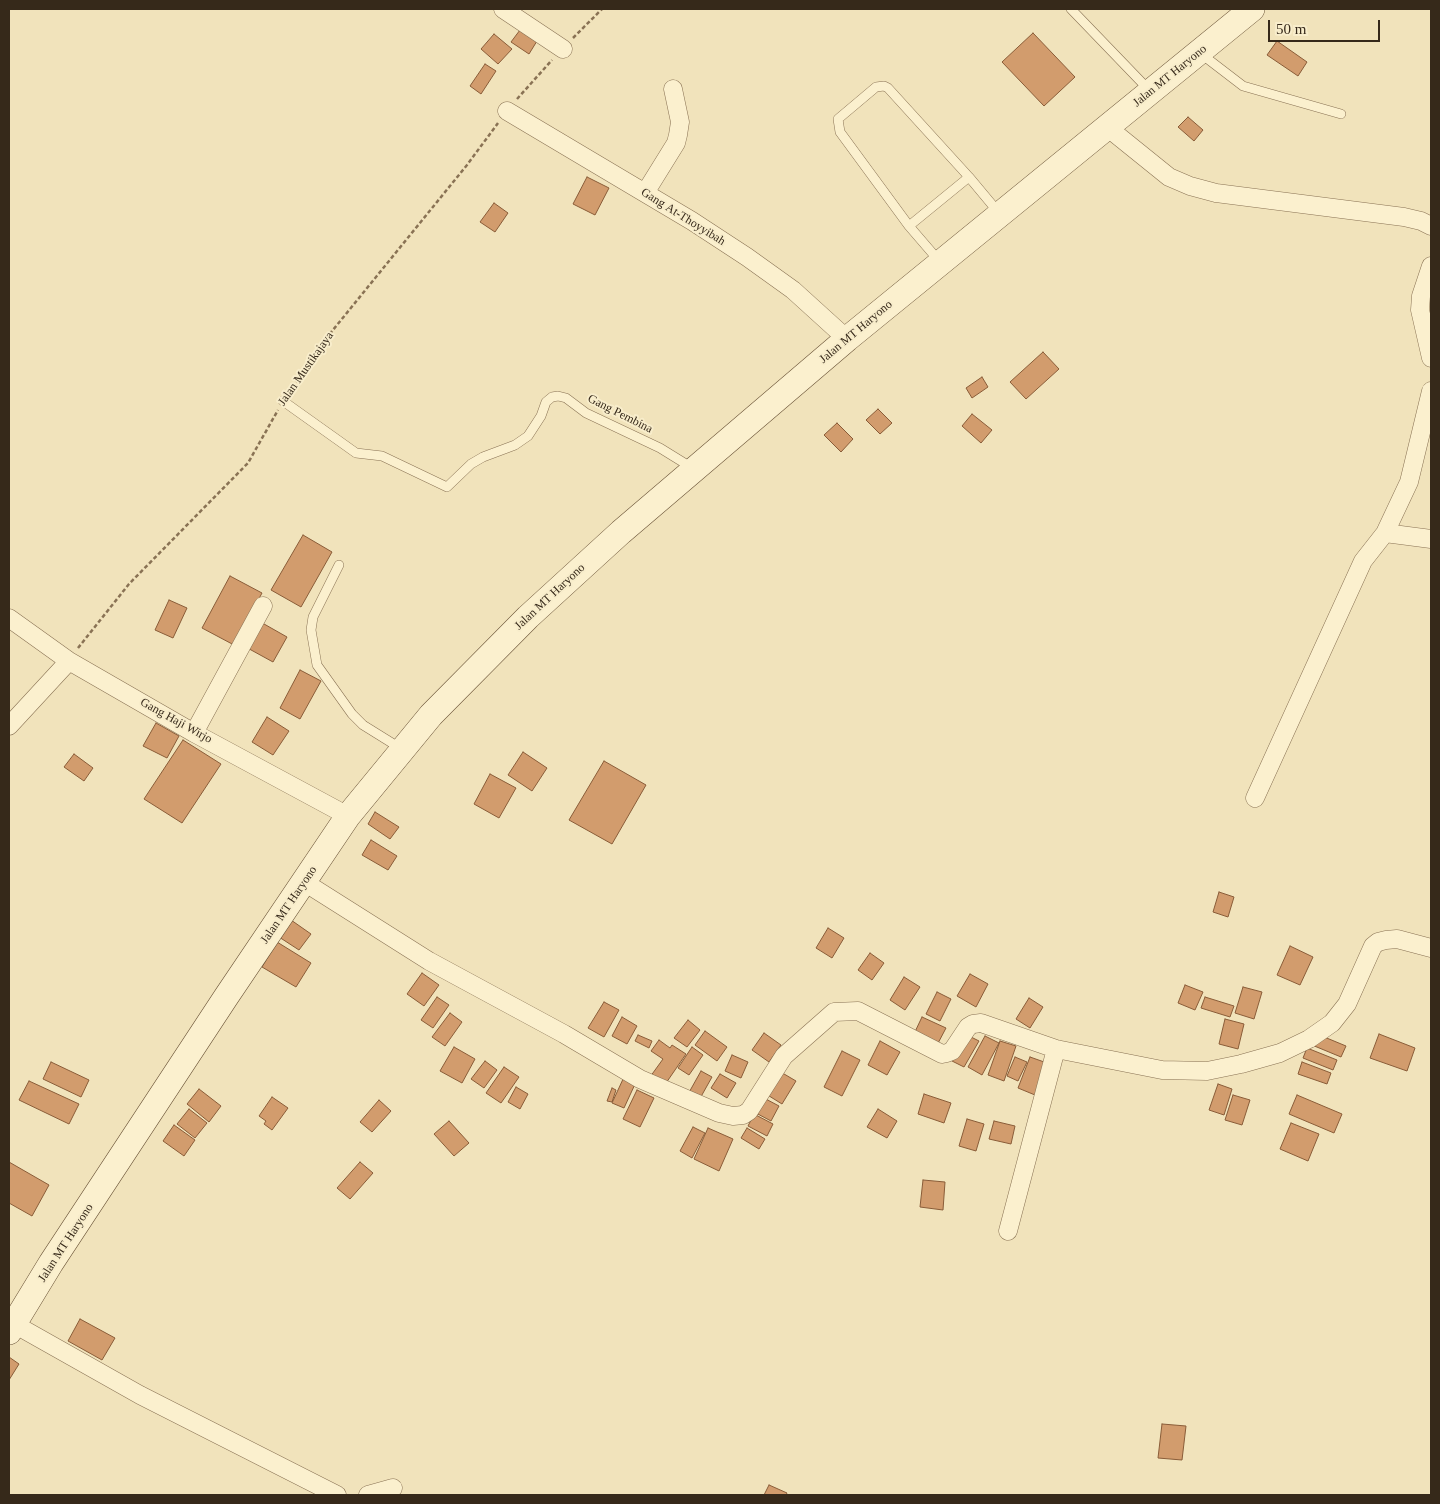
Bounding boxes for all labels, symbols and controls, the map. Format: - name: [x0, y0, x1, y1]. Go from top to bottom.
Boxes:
- scale bar: [1270, 10, 1382, 42]
- text: 50 m: [1276, 21, 1306, 37]
- street label: Jalan MT Haryono: [1130, 42, 1210, 110]
- street label: Gang At-Thoyyibah: [638, 185, 728, 249]
- street label: Jalan MT Haryono: [817, 297, 895, 367]
- street label: Jalan Mustikajaya: [275, 329, 337, 409]
- street label: Gang Pembina: [585, 391, 655, 437]
- street label: Jalan MT Haryono: [512, 561, 588, 633]
- street label: Gang Haji Wirjo: [137, 695, 215, 747]
- street label: Jalan MT Haryono: [258, 863, 320, 947]
- street label: Jalan MT Haryono: [35, 1201, 97, 1285]

